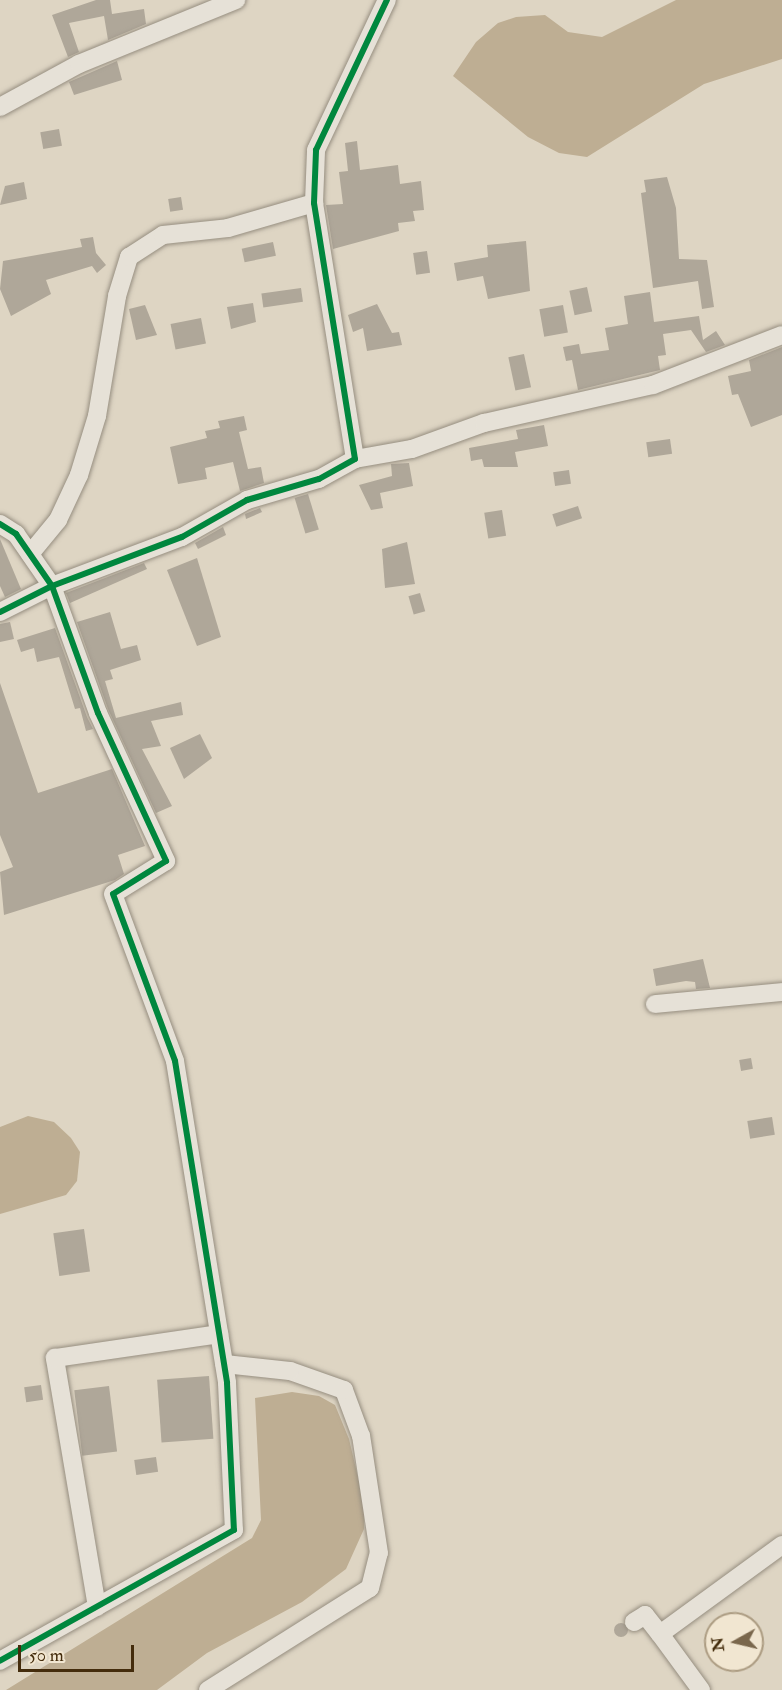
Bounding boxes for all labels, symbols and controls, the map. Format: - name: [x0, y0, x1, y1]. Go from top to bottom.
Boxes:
- north arrow: [704, 1612, 764, 1672]
- scale bar: [21, 1633, 136, 1671]
- text: N: [707, 1636, 729, 1653]
- text: 50 m: [29, 1644, 64, 1667]

